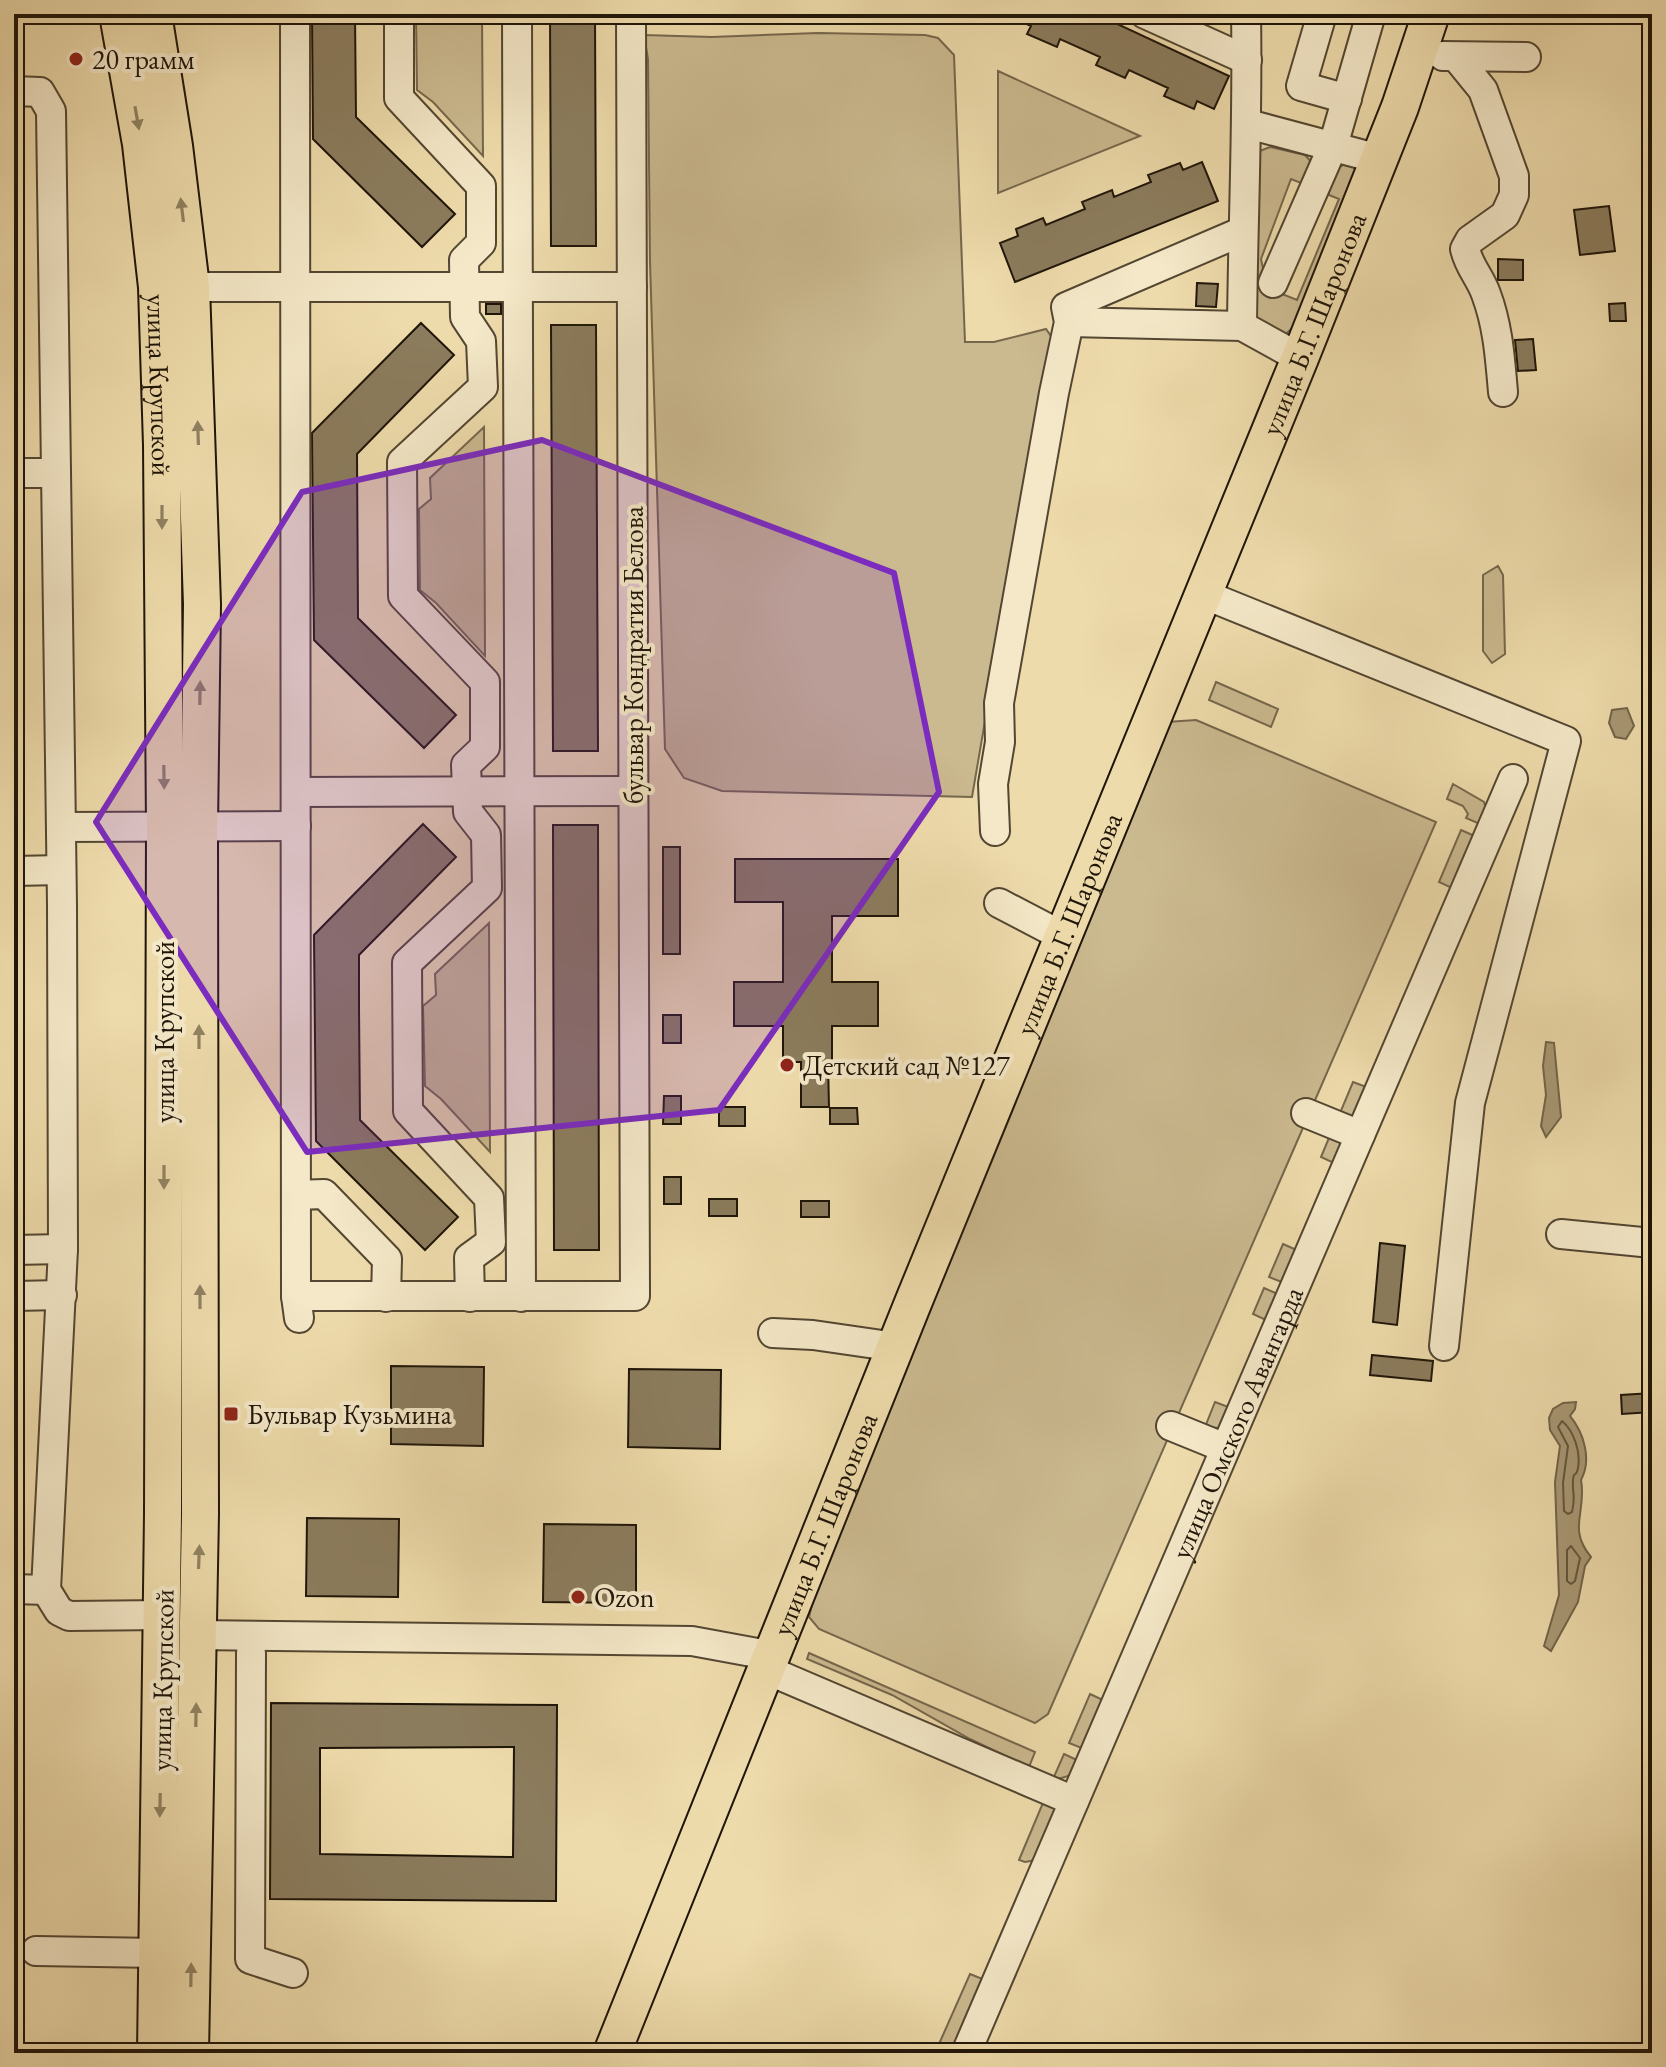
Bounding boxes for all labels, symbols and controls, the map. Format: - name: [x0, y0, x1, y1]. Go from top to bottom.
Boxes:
- place label: 20 грамм: [92, 41, 195, 77]
- marker: 20 грамм: [67, 50, 85, 68]
- one-way arrow: [131, 106, 143, 131]
- one-way arrow: [175, 197, 188, 222]
- street label: улица Б.Г. Шаронова: [1252, 206, 1375, 441]
- street label: улица Крупской: [139, 293, 180, 476]
- one-way arrow: [191, 420, 204, 445]
- one-way arrow: [156, 505, 168, 530]
- street label: бульвар Кондратия Белова: [615, 505, 651, 804]
- one-way arrow: [194, 680, 207, 705]
- one-way arrow: [158, 765, 170, 790]
- street label: улица Б.Г. Шаронова: [1007, 806, 1130, 1040]
- street label: улица Крупской: [146, 941, 182, 1123]
- one-way arrow: [193, 1024, 205, 1049]
- place label: Детский сад №127: [803, 1047, 1010, 1083]
- marker: Детский сад №127: [778, 1056, 796, 1074]
- one-way arrow: [158, 1165, 170, 1190]
- street label: улица Омского Авангарда: [1162, 1280, 1311, 1564]
- one-way arrow: [194, 1284, 206, 1309]
- place label: Бульвар Кузьмина: [247, 1396, 453, 1432]
- marker: Бульвар Кузьмина: [222, 1405, 240, 1423]
- street label: улица Б.Г. Шаронова: [763, 1406, 886, 1641]
- one-way arrow: [193, 1544, 206, 1569]
- place label: Ozon: [594, 1579, 655, 1615]
- street label: улица Крупской: [142, 1588, 182, 1771]
- marker: Ozon: [569, 1588, 587, 1606]
- one-way arrow: [190, 1702, 202, 1727]
- one-way arrow: [154, 1793, 166, 1818]
- one-way arrow: [185, 1962, 198, 1987]

